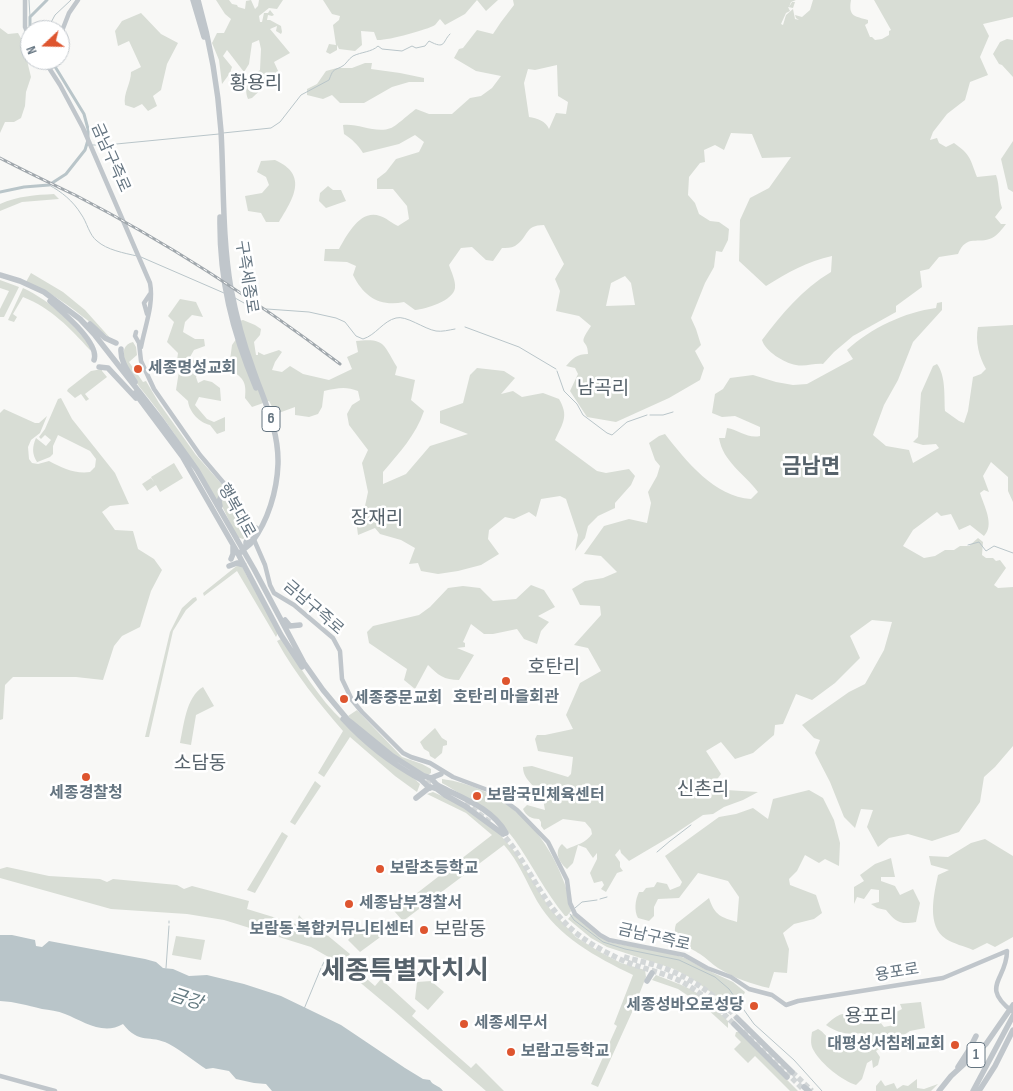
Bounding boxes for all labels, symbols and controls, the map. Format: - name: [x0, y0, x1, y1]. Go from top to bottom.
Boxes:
- north arrow: [20, 20, 70, 70]
- text: N: [22, 44, 41, 57]
- district label: 황용리: [230, 73, 282, 95]
- street label: 금남구즉로: [86, 120, 134, 196]
- street label: 구즉세종로: [231, 239, 261, 315]
- place label: 세종명성교회: [148, 359, 236, 379]
- marker: 세종명성교회: [132, 363, 144, 375]
- district label: 남곡리: [577, 378, 629, 400]
- road number: 6: [262, 406, 280, 432]
- district label: 금남면: [782, 455, 840, 481]
- street label: 행복대로: [213, 481, 259, 541]
- district label: 장재리: [351, 508, 403, 530]
- street label: 금남구즉로: [279, 577, 347, 639]
- district label: 호탄리: [528, 657, 580, 679]
- marker: 호탄리 마을회관: [500, 675, 512, 687]
- place label: 호탄리 마을회관: [453, 688, 559, 708]
- place label: 세종중문교회: [354, 689, 442, 709]
- marker: 세종중문교회: [338, 693, 350, 705]
- district label: 소담동: [174, 753, 226, 775]
- marker: 세종경찰청: [80, 771, 92, 783]
- district label: 신촌리: [677, 779, 729, 801]
- place label: 세종경찰청: [49, 784, 123, 804]
- place label: 보람국민체육센터: [487, 786, 605, 806]
- marker: 보람국민체육센터: [471, 790, 483, 802]
- place label: 보람초등학교: [390, 859, 478, 879]
- marker: 보람초등학교: [374, 863, 386, 875]
- place label: 세종남부경찰서: [359, 894, 462, 914]
- marker: 세종남부경찰서: [343, 898, 355, 910]
- district label: 보람동: [434, 919, 486, 941]
- place label: 보람동 복합커뮤니티센터: [250, 920, 414, 940]
- street label: 금남구즉로: [616, 920, 692, 956]
- marker: 보람동 복합커뮤니티센터: [418, 924, 430, 936]
- district label: 세종특별자치시: [321, 956, 489, 988]
- street label: 용포로: [874, 960, 920, 986]
- water label: 금강: [167, 985, 205, 1015]
- place label: 세종성바오로성당: [626, 996, 744, 1016]
- marker: 세종성바오로성당: [748, 1000, 760, 1012]
- district label: 용포리: [845, 1006, 897, 1028]
- place label: 세종세무서: [474, 1014, 548, 1034]
- marker: 세종세무서: [458, 1018, 470, 1030]
- place label: 대평성서침례교회: [827, 1035, 945, 1055]
- marker: 대평성서침례교회: [949, 1039, 961, 1051]
- place label: 보람고등학교: [521, 1042, 609, 1062]
- road number: 1: [967, 1042, 985, 1068]
- marker: 보람고등학교: [505, 1046, 517, 1058]

